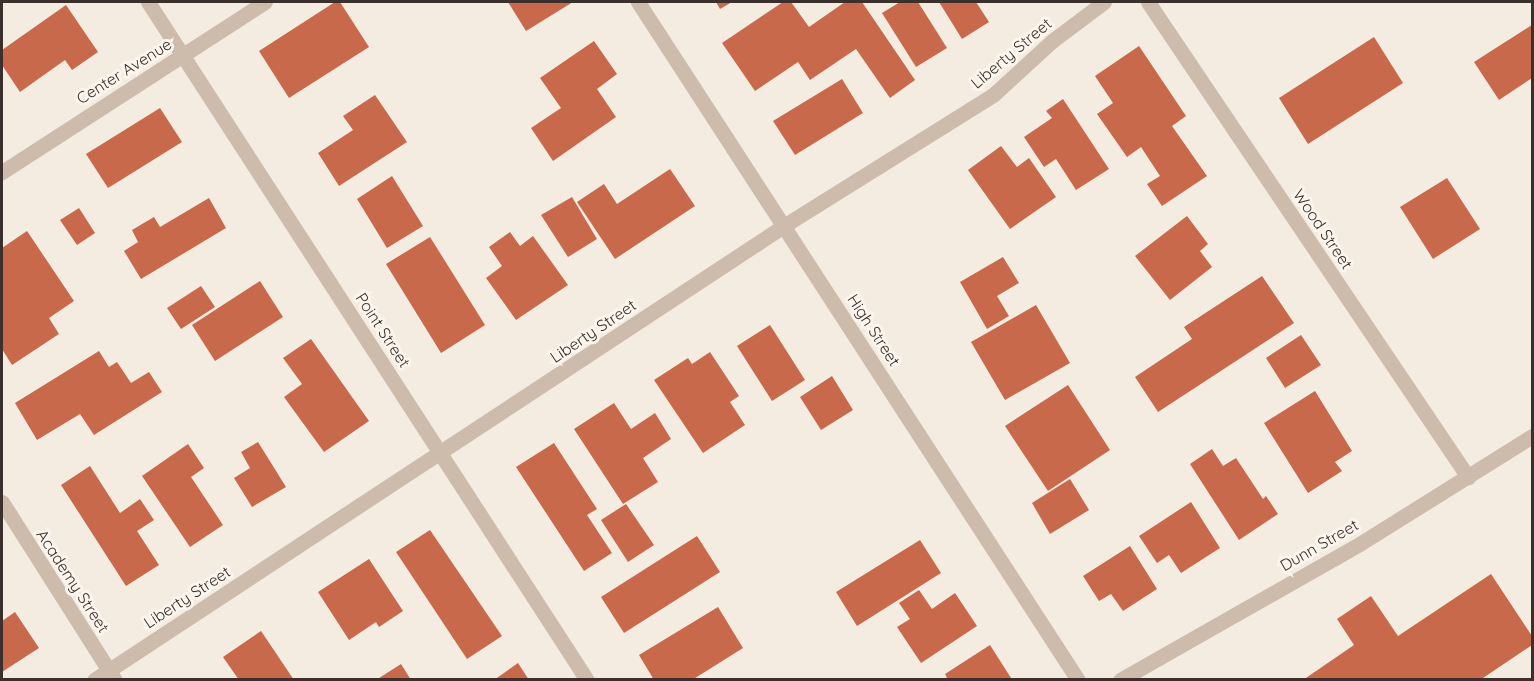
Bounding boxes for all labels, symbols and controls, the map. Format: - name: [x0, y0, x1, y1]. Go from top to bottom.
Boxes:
- street label: Liberty Street: [967, 14, 1055, 92]
- street label: Center Avenue: [73, 34, 175, 108]
- street label: Wood Street: [1289, 185, 1357, 273]
- street label: Point Street: [352, 289, 414, 371]
- street label: High Street: [844, 290, 904, 370]
- street label: Liberty Street: [546, 295, 640, 367]
- street label: Dunn Street: [1276, 515, 1362, 575]
- street label: Academy Street: [33, 526, 113, 636]
- street label: Liberty Street: [140, 562, 234, 632]

